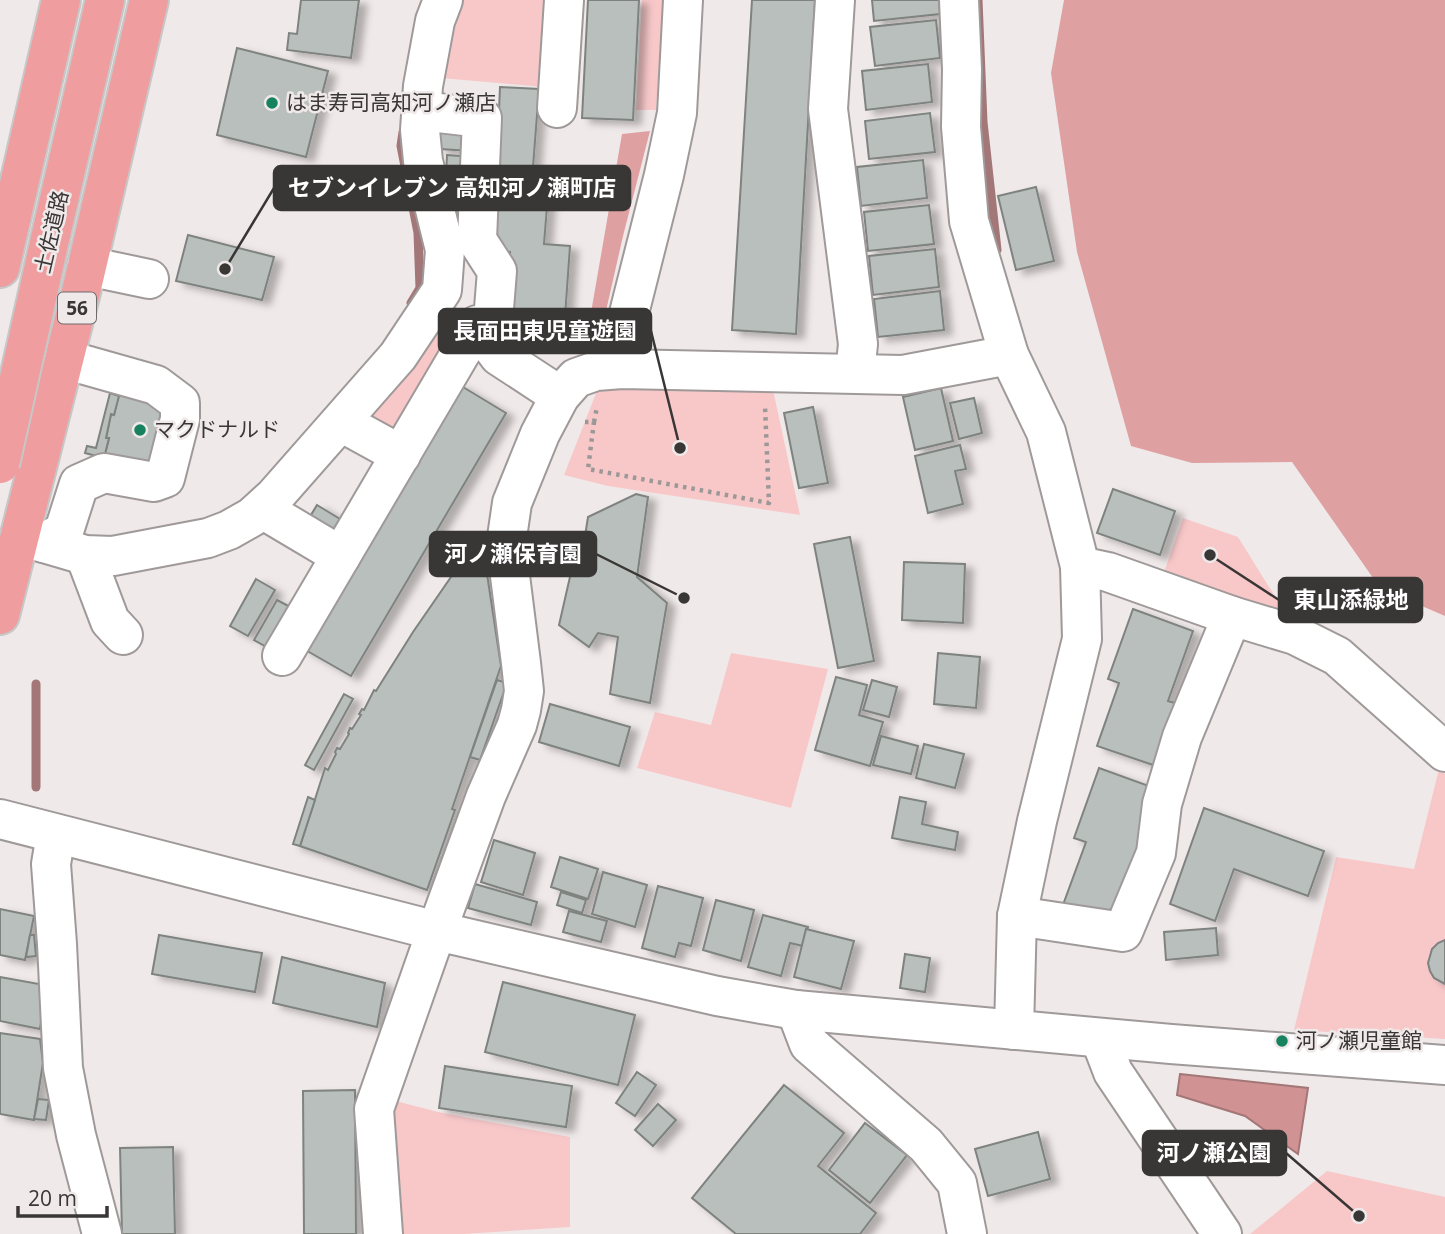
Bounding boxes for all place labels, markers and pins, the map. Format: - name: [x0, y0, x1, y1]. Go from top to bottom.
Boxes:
- place label: はま寿司高知河ノ瀬店: [286, 88, 496, 116]
- marker: はま寿司高知河ノ瀬店: [264, 95, 280, 111]
- callout: セブンイレブン 高知河ノ瀬町店: [274, 166, 630, 210]
- callout: 長面田東児童遊園: [439, 309, 651, 353]
- place label: マクドナルド: [154, 415, 280, 443]
- marker: マクドナルド: [132, 422, 148, 438]
- callout: 河ノ瀬保育園: [430, 532, 596, 576]
- callout: 東山添緑地: [1279, 578, 1422, 622]
- place label: 河ノ瀬児童館: [1296, 1026, 1422, 1054]
- marker: 河ノ瀬児童館: [1274, 1033, 1290, 1049]
- callout: 河ノ瀬公園: [1143, 1131, 1286, 1175]

